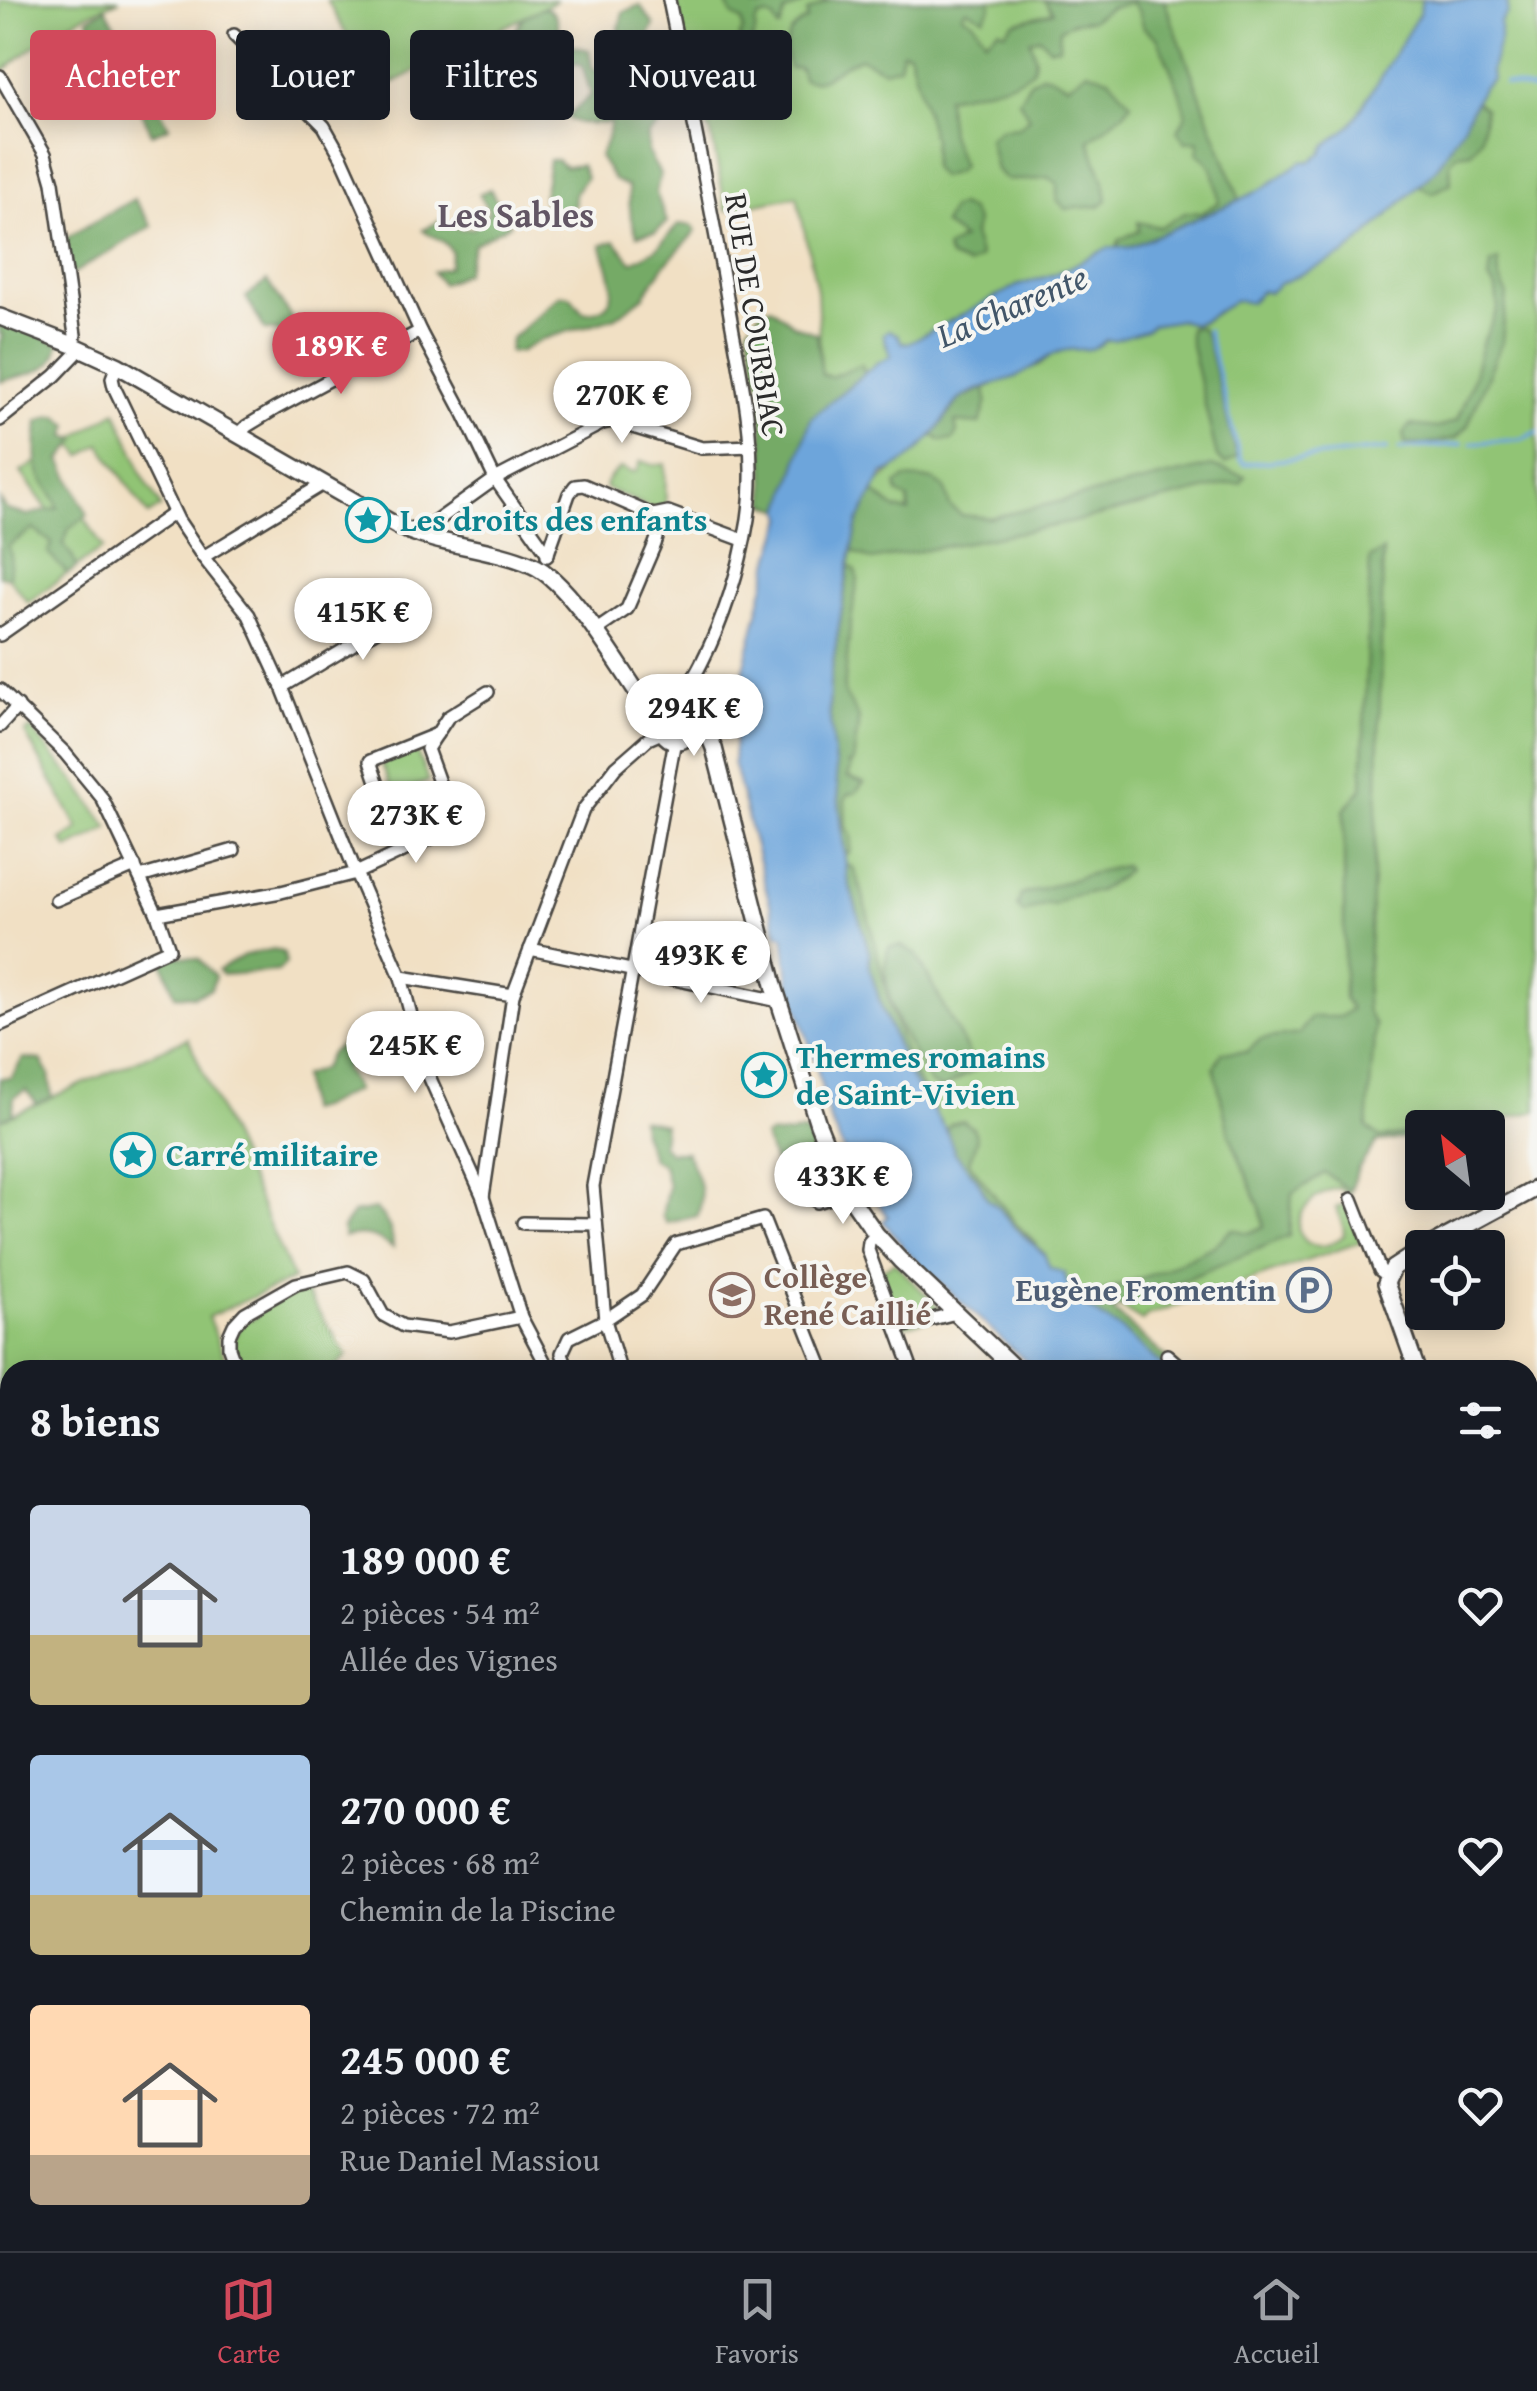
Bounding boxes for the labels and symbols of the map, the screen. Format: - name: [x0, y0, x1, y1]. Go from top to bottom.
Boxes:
- district label: Les Sables: [438, 189, 594, 240]
- street label: RUE DE COURBIAC: [713, 190, 798, 440]
- water label: La Charente: [928, 251, 1095, 361]
- pin: 189K €: [260, 312, 422, 397]
- pin: 270K €: [541, 361, 703, 446]
- place label: Les droits des enfants: [400, 496, 707, 543]
- place icon: Les droits des enfants: [345, 497, 391, 543]
- pin: 415K €: [282, 578, 444, 663]
- pin: 294K €: [613, 674, 775, 759]
- pin: 273K €: [335, 781, 497, 866]
- pin: 493K €: [620, 921, 782, 1006]
- pin: 245K €: [334, 1011, 496, 1096]
- place label: Thermes romains de Saint-Vivien: [796, 1033, 1046, 1117]
- place icon: Thermes romains de Saint-Vivien: [741, 1052, 787, 1098]
- north arrow: [1405, 1110, 1505, 1210]
- place label: Carré militaire: [166, 1131, 378, 1178]
- place icon: Carré militaire: [110, 1132, 156, 1178]
- pin: 433K €: [762, 1142, 924, 1227]
- place label: Collège René Caillié: [764, 1253, 931, 1337]
- place label: Eugène Fromentin: [1015, 1266, 1276, 1313]
- parking icon: Eugène Fromentin: [1286, 1267, 1332, 1313]
- school or university icon: Collège René Caillié: [709, 1272, 755, 1318]

